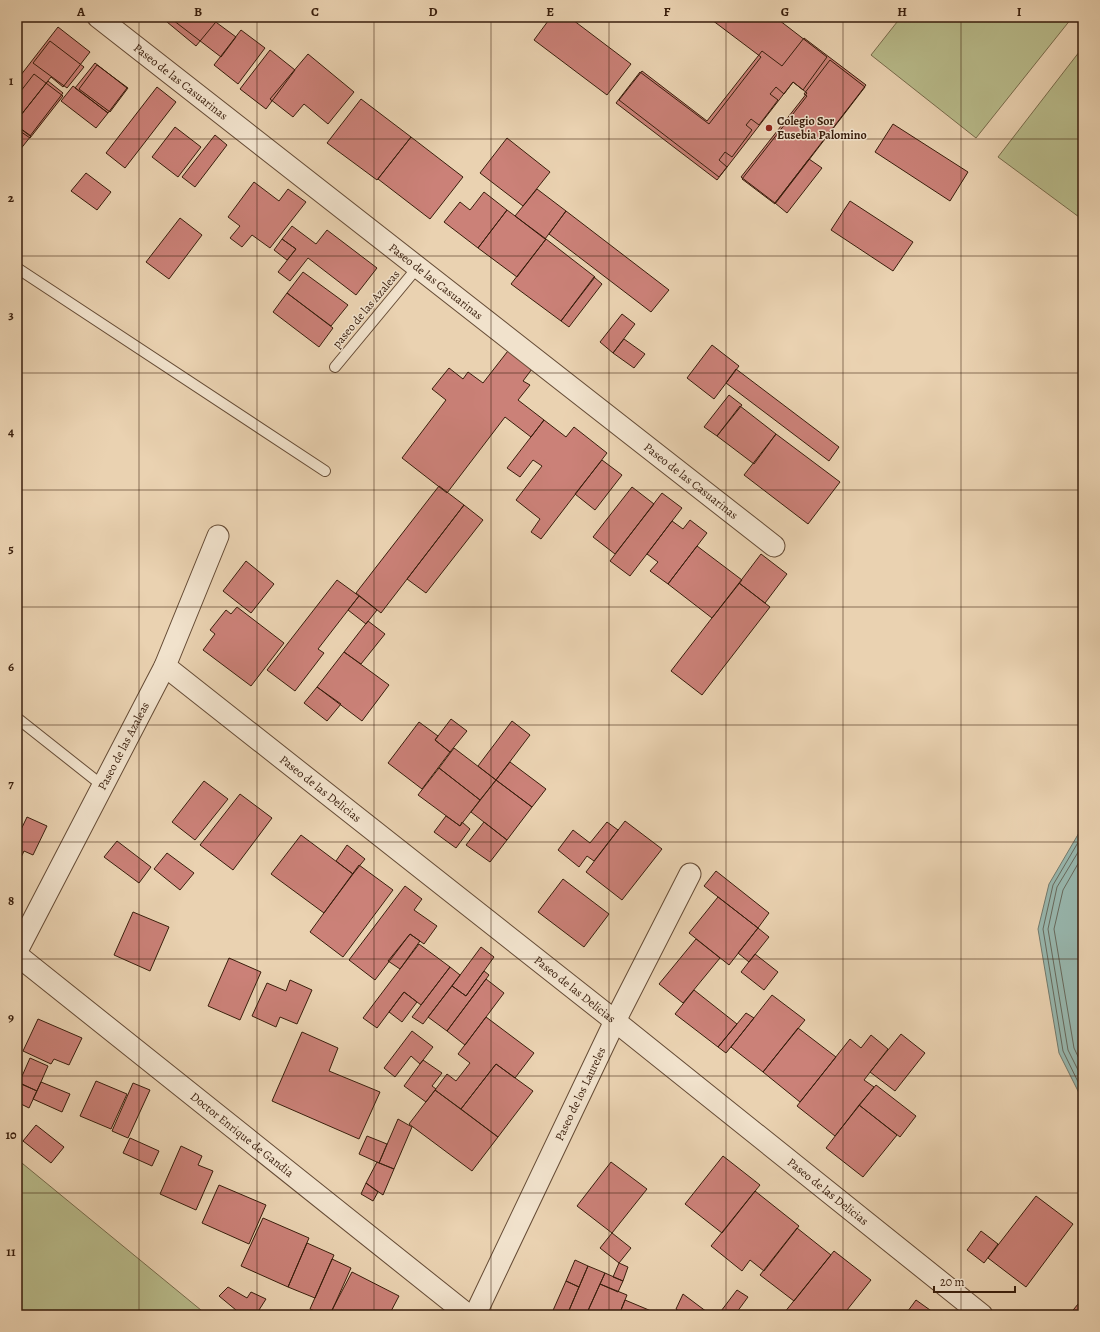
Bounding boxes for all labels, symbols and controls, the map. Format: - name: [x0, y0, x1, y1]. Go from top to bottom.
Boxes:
- text: A: [76, 3, 86, 20]
- text: B: [194, 3, 202, 20]
- text: C: [311, 3, 319, 20]
- text: D: [428, 3, 438, 20]
- text: E: [546, 3, 554, 20]
- text: F: [664, 3, 671, 20]
- text: G: [781, 3, 789, 20]
- text: H: [897, 3, 907, 20]
- text: I: [1017, 3, 1022, 20]
- street label: Paseo de las Casuarinas: [130, 40, 231, 124]
- text: 1: [9, 72, 14, 89]
- place label: Colegio Sor Eusebia Palomino: [777, 113, 867, 143]
- marker: Colegio Sor Eusebia Palomino: [764, 123, 774, 133]
- text: 2: [8, 189, 15, 206]
- street label: Paseo de las Casuarinas: [385, 239, 486, 323]
- street label: paseo de las Azaleas: [329, 266, 403, 351]
- text: 3: [8, 306, 14, 323]
- text: 4: [8, 423, 14, 440]
- street label: Paseo de las Casuarinas: [641, 439, 742, 523]
- text: 5: [8, 540, 14, 557]
- text: 6: [8, 658, 14, 675]
- street label: Paseo de las Azaleas: [94, 699, 153, 793]
- street label: Paseo de las Delicias: [276, 752, 365, 826]
- text: 7: [8, 775, 14, 792]
- text: 8: [8, 892, 14, 909]
- street label: Paseo de las Delicias: [531, 952, 619, 1027]
- text: 9: [8, 1009, 14, 1026]
- street label: Paseo de los Laureles: [551, 1044, 610, 1143]
- street label: Doctor Enrique de Gandia: [187, 1088, 297, 1181]
- text: 10: [5, 1126, 17, 1143]
- street label: Paseo de las Delicias: [784, 1154, 872, 1229]
- text: 11: [6, 1243, 16, 1260]
- scale bar: [934, 1268, 1015, 1294]
- text: 20 m: [940, 1274, 964, 1290]

